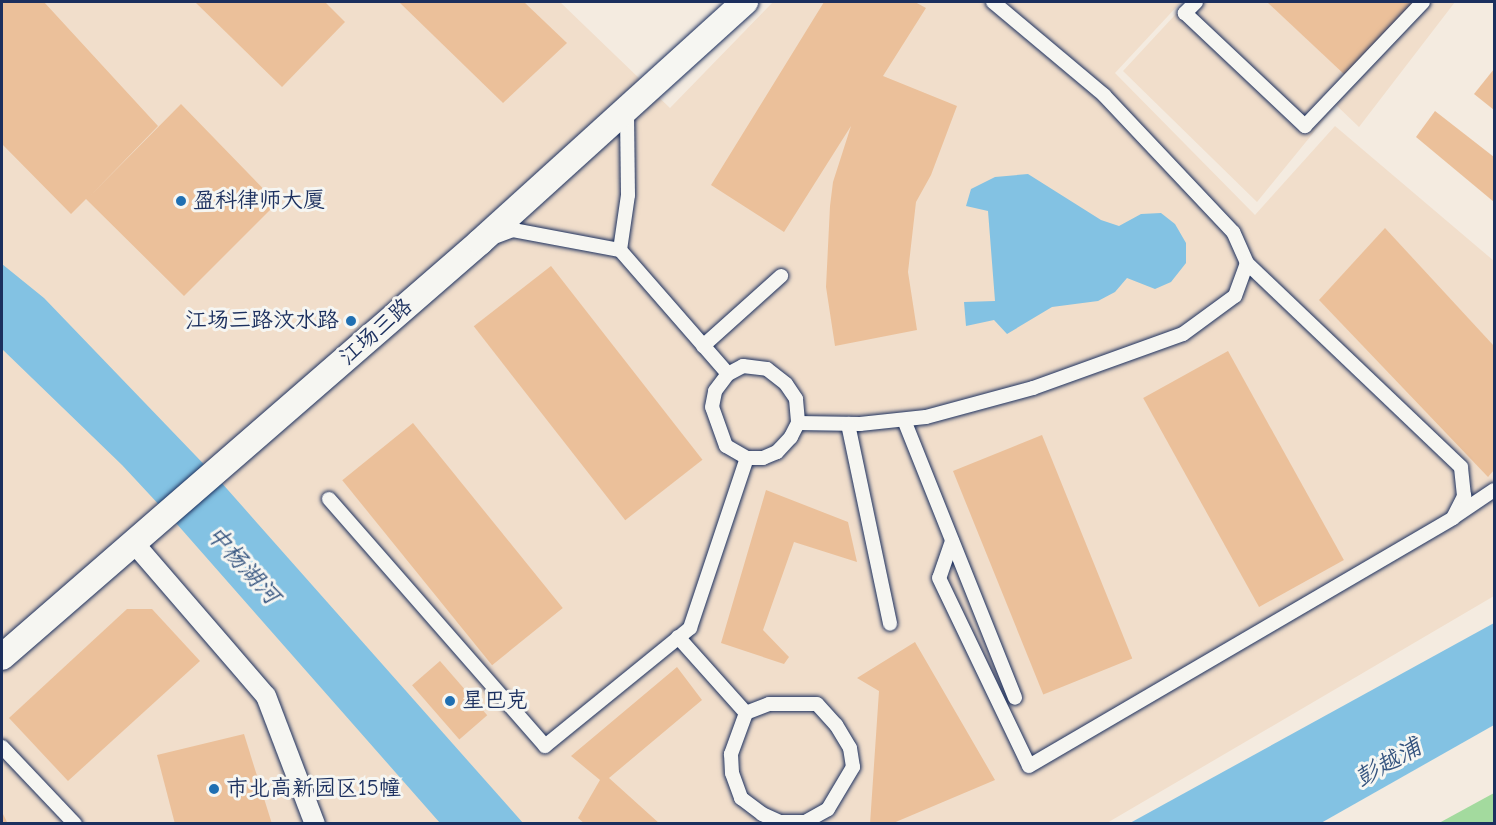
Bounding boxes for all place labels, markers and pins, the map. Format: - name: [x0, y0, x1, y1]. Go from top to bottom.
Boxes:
- place label: 盈科律师大厦: [193, 188, 325, 214]
- marker: 盈科律师大厦: [174, 194, 188, 208]
- place label: 江场三路汶水路: [185, 308, 339, 334]
- marker: 江场三路汶水路: [344, 314, 358, 328]
- place label: 星巴克: [462, 688, 528, 714]
- marker: 星巴克: [443, 694, 457, 708]
- place label: 市北高新园区15幢: [226, 776, 401, 802]
- marker: 市北高新园区15幢: [207, 782, 221, 796]

